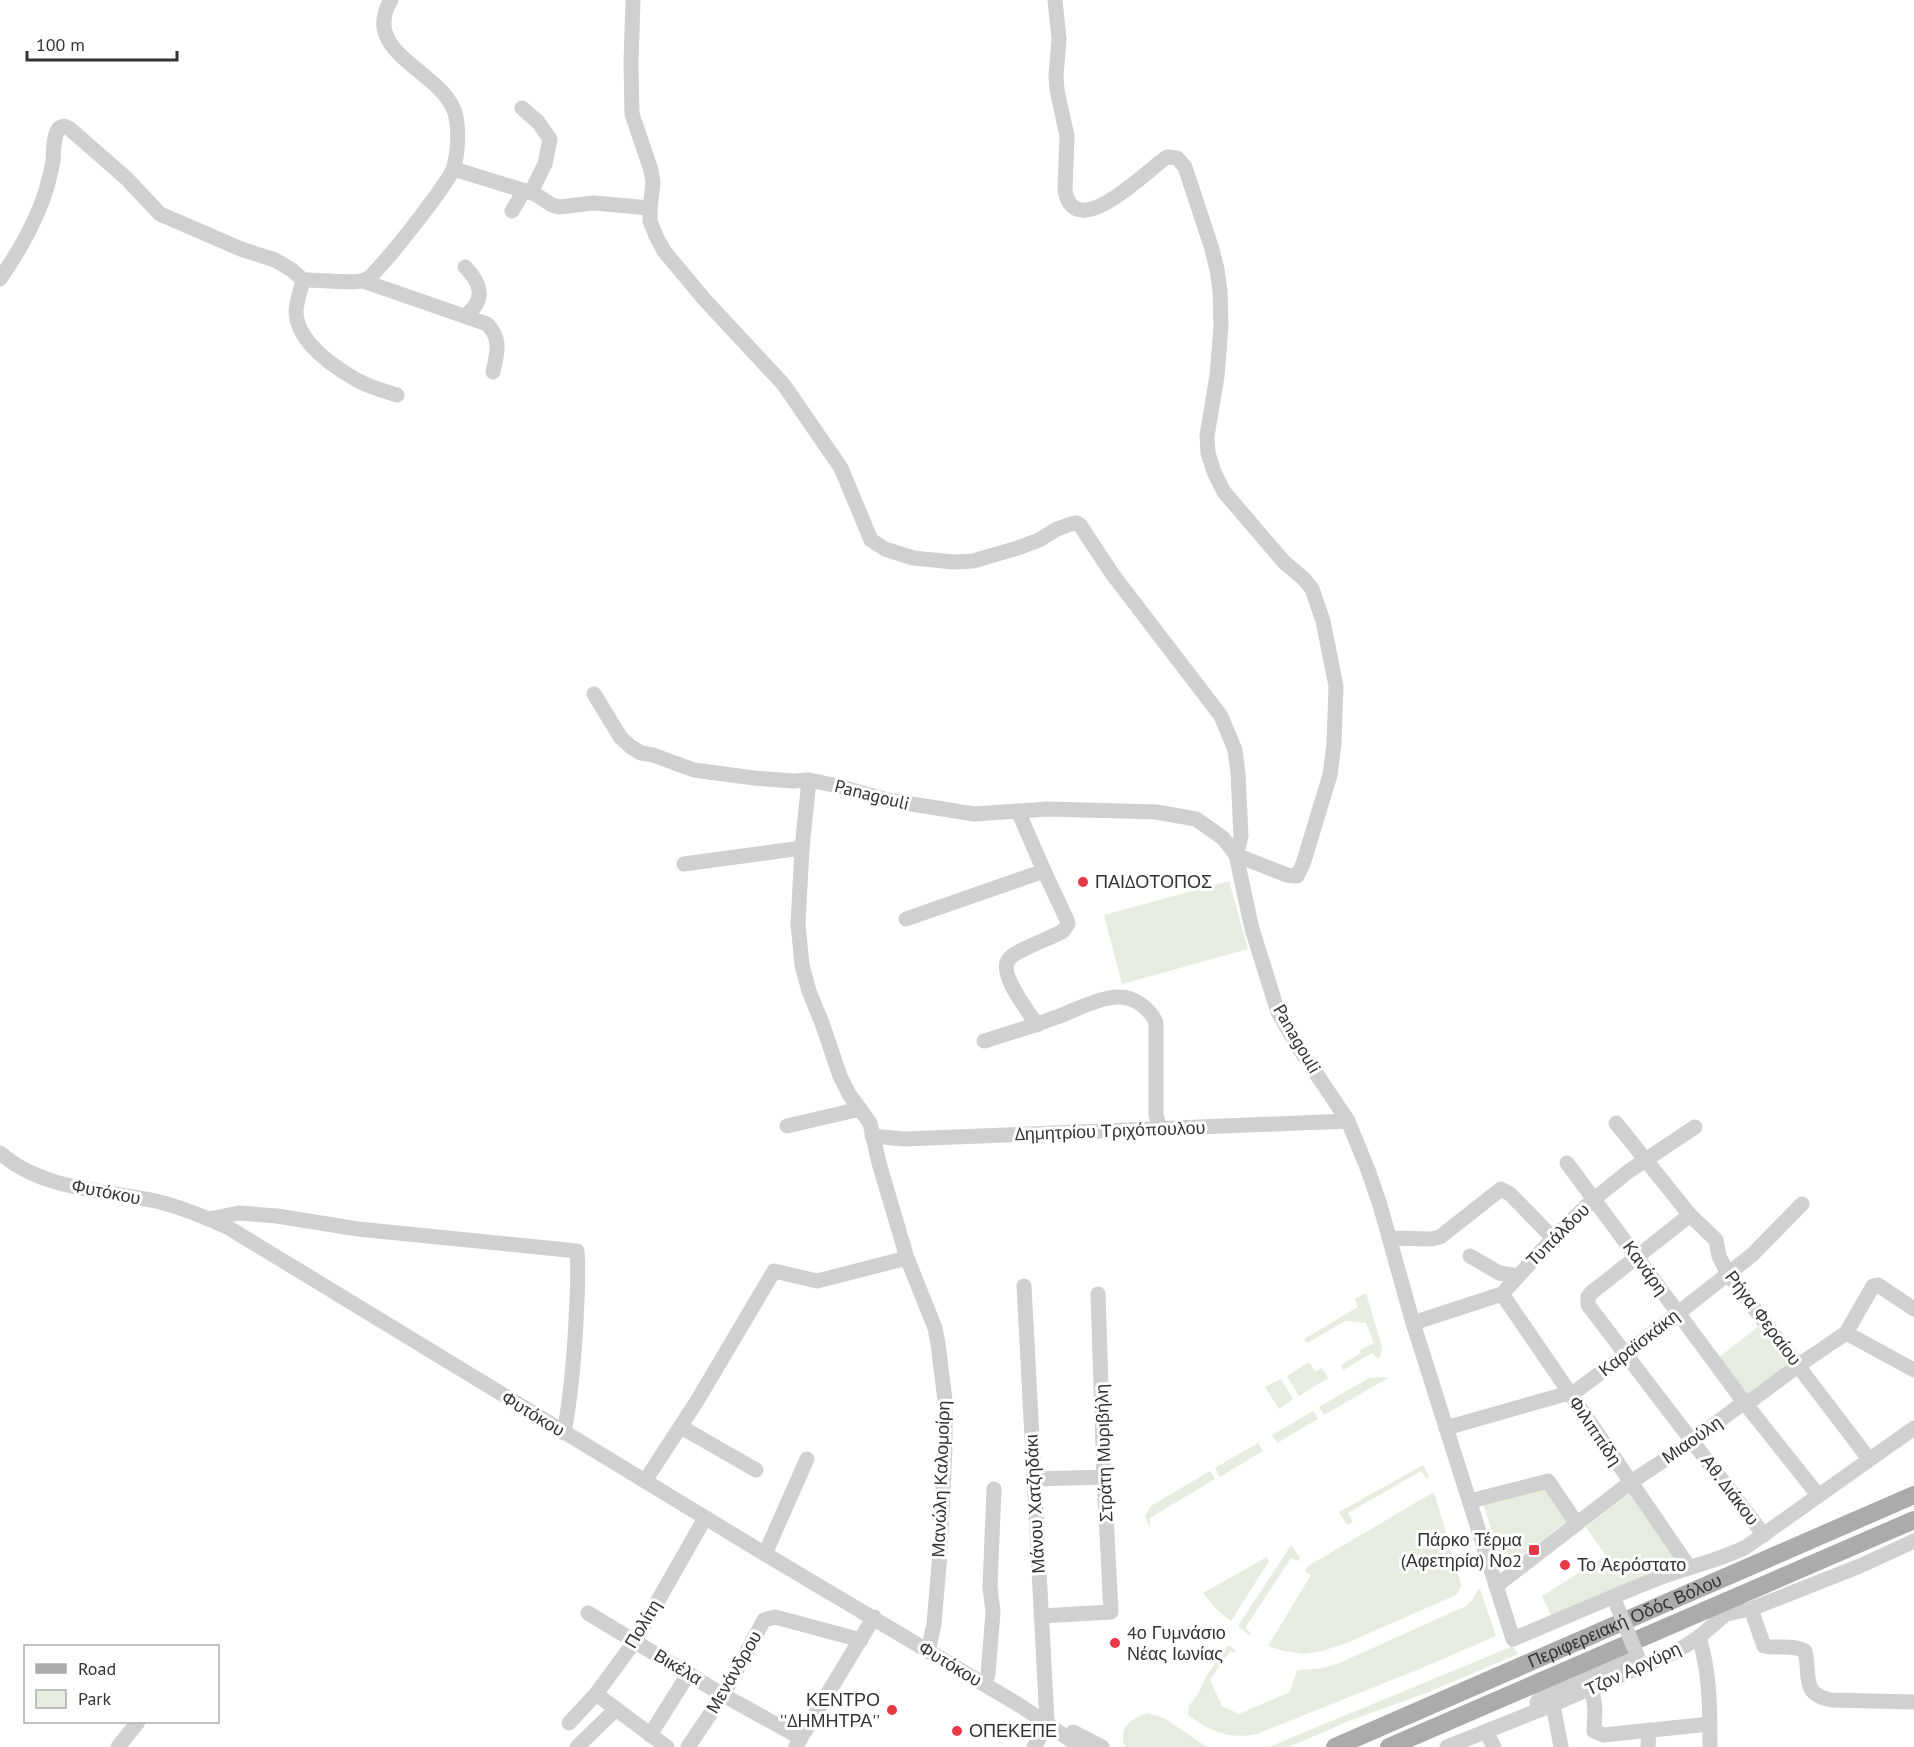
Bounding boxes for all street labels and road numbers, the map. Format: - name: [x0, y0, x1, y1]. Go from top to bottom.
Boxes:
- street label: Panagouli: [832, 774, 912, 815]
- street label: Panagouli: [1268, 1000, 1326, 1078]
- street label: Δημητρίου Τριχόπουλου: [1014, 1116, 1206, 1145]
- street label: Φυτόκου: [70, 1174, 143, 1209]
- street label: Τυπάλδου: [1521, 1198, 1594, 1271]
- street label: Κανάρη: [1618, 1236, 1673, 1299]
- street label: Ρήγα Φεραίου: [1720, 1266, 1807, 1370]
- street label: Καραϊσκάκη: [1594, 1304, 1684, 1381]
- street label: Στράτη Μυριβήλη: [1090, 1383, 1117, 1523]
- street label: Φυτόκου: [497, 1386, 569, 1441]
- street label: Φιλιππίδη: [1564, 1391, 1627, 1470]
- street label: Μανώλη Καλομοίρη: [926, 1400, 955, 1558]
- street label: Μιαούλη: [1657, 1411, 1726, 1469]
- street label: Μάνου Χατζηδάκι: [1019, 1434, 1050, 1574]
- street label: Αθ. Διάκου: [1696, 1450, 1764, 1530]
- street label: Περιφερειακή Οδός Βόλου: [1524, 1568, 1725, 1673]
- street label: Πολίτη: [619, 1595, 666, 1652]
- street label: Μενάνδρου: [701, 1626, 766, 1717]
- street label: Φυτόκου: [914, 1636, 986, 1691]
- street label: Τζον Αργύρη: [1581, 1636, 1684, 1701]
- street label: Βικέλα: [650, 1643, 707, 1690]

